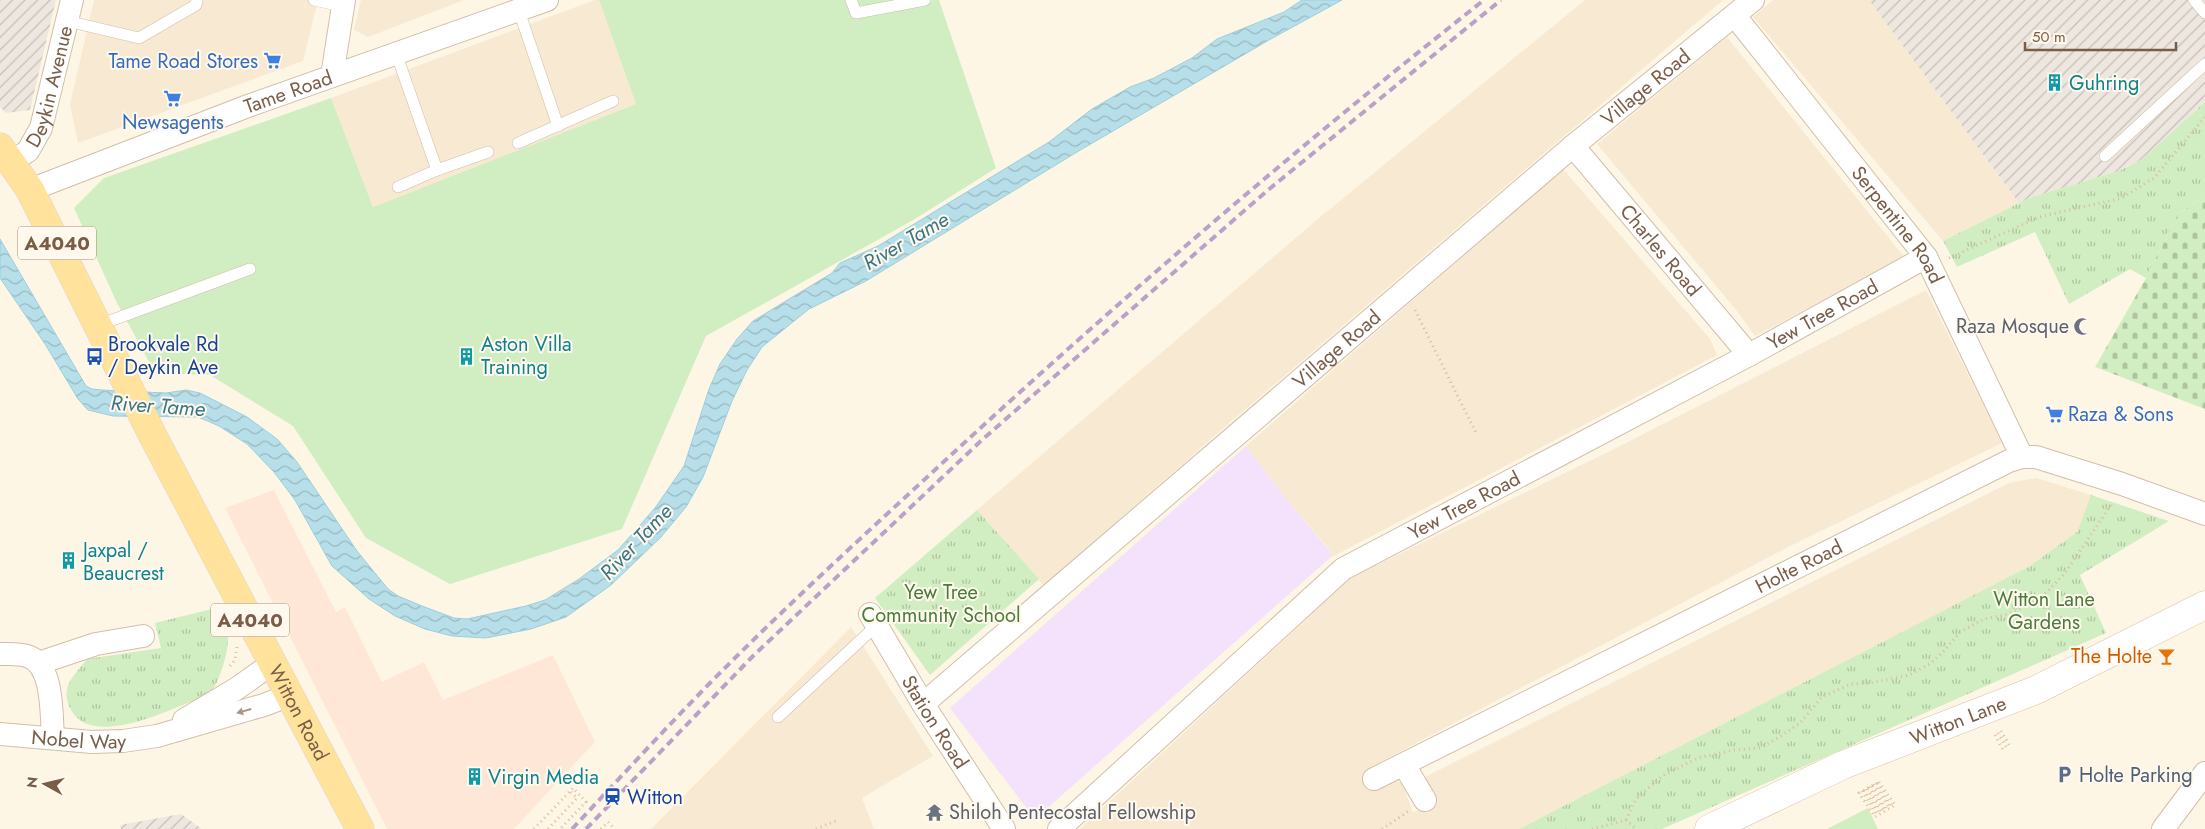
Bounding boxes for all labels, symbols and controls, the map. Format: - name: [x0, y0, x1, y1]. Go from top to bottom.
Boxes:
- scale bar: [2025, 20, 2176, 52]
- street label: Deykin Avenue: [18, 23, 80, 153]
- text: 50 m: [2032, 26, 2066, 48]
- street label: Village Road: [1594, 42, 1697, 133]
- place label: Tame Road Stores: [108, 47, 258, 76]
- supermarket icon: Tame Road Stores: [262, 51, 282, 71]
- street label: Tame Road: [240, 63, 336, 121]
- place label: Guhring: [2069, 69, 2139, 98]
- building icon: Guhring: [2045, 73, 2065, 93]
- supermarket icon: Newsagents: [163, 88, 183, 108]
- place label: Newsagents: [122, 108, 224, 137]
- street label: Serpentine Road: [1845, 160, 1951, 288]
- street label: Charles Road: [1613, 198, 1708, 303]
- water label: River Tame: [858, 204, 955, 278]
- road number: A4040: [18, 227, 96, 260]
- street label: Yew Tree Road: [1762, 272, 1883, 357]
- street label: Village Road: [1286, 303, 1387, 395]
- place label: Raza Mosque: [1956, 312, 2069, 341]
- mosque icon: Raza Mosque: [2073, 316, 2093, 336]
- place label: Brookvale Rd / Deykin Ave: [108, 330, 219, 382]
- place label: Aston Villa Training: [481, 330, 572, 382]
- bus stop icon: Brookvale Rd / Deykin Ave: [84, 346, 104, 366]
- building icon: Aston Villa Training: [457, 346, 477, 366]
- water label: River Tame: [110, 388, 207, 424]
- place label: Raza & Sons: [2068, 400, 2174, 429]
- supermarket icon: Raza & Sons: [2044, 404, 2064, 424]
- street label: Yew Tree Road: [1403, 464, 1525, 547]
- water label: River Tame: [593, 497, 680, 587]
- street label: Holte Road: [1750, 532, 1847, 600]
- place label: Jaxpal / Beaucrest: [80, 536, 164, 588]
- building icon: Jaxpal / Beaucrest: [59, 551, 79, 571]
- park label: Yew Tree Community School: [861, 578, 1021, 630]
- park label: Witton Lane Gardens: [1993, 585, 2095, 637]
- road number: A4040: [211, 604, 289, 636]
- place label: The Holte: [2071, 642, 2152, 671]
- bar icon: The Holte: [2156, 646, 2176, 666]
- street label: Witton Road: [261, 659, 336, 766]
- street label: Station Road: [895, 670, 976, 774]
- street label: Witton Lane: [1906, 688, 2011, 752]
- one-way arrow: [236, 708, 251, 716]
- street label: Nobel Way: [30, 722, 127, 757]
- north arrow: [20, 759, 70, 809]
- place label: Holte Parking: [2079, 761, 2193, 790]
- place label: Virgin Media: [488, 763, 599, 792]
- parking icon: Holte Parking: [2055, 765, 2075, 785]
- building icon: Virgin Media: [464, 767, 484, 787]
- text: N: [21, 775, 43, 789]
- place label: Witton: [627, 783, 683, 812]
- station icon: Witton: [603, 787, 623, 807]
- place label: Shiloh Pentecostal Fellowship: [949, 798, 1196, 827]
- temple icon: Shiloh Pentecostal Fellowship: [925, 802, 945, 822]

